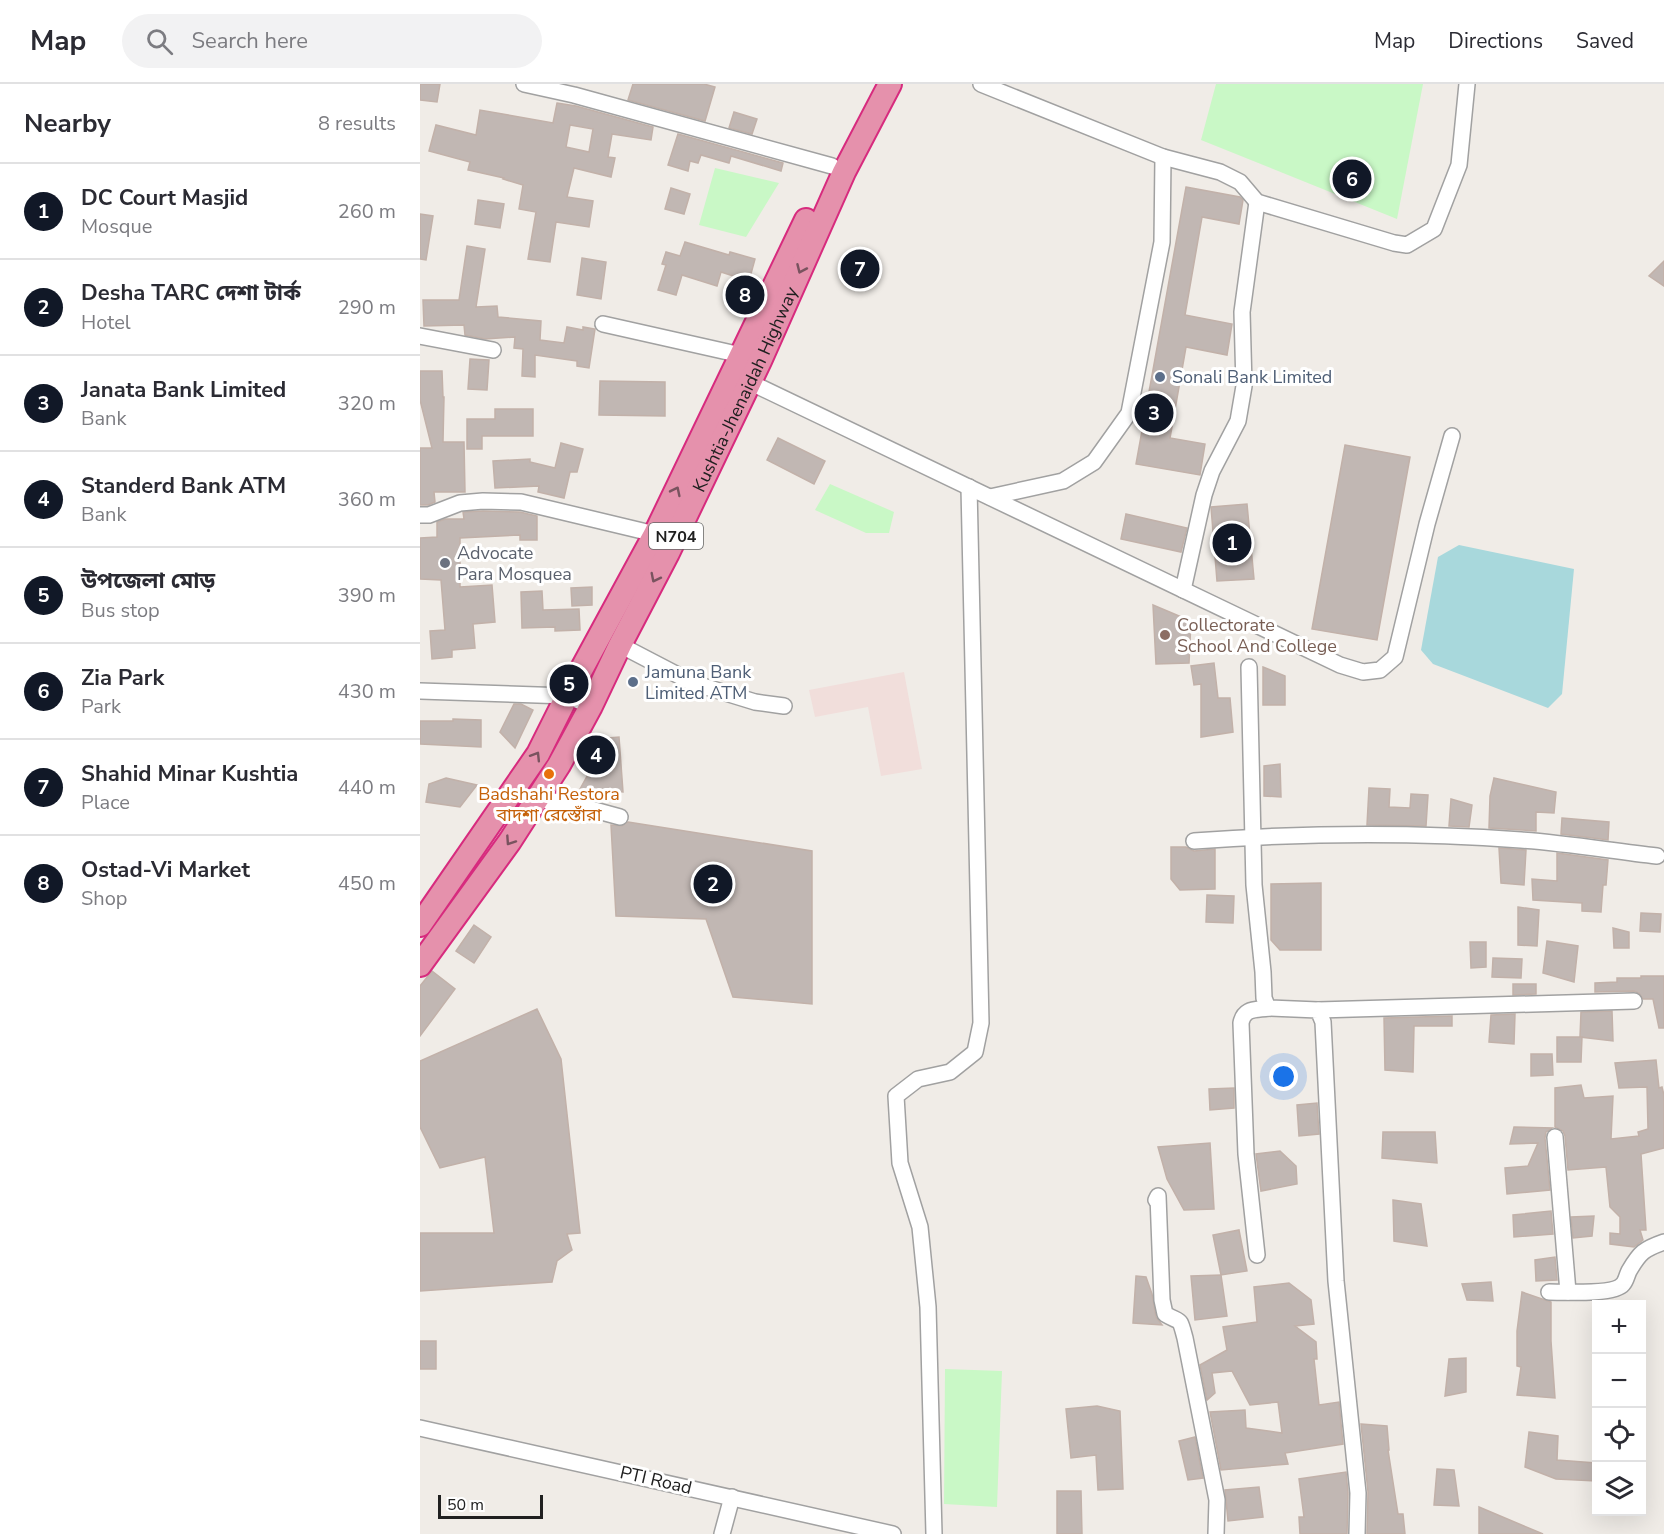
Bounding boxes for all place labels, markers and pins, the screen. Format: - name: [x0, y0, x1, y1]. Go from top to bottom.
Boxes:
- pin: 6: [1332, 156, 1372, 202]
- pin: 7: [840, 246, 880, 291]
- pin: 8: [726, 272, 764, 318]
- place label: Sonali Bank Limited: [1172, 365, 1332, 389]
- marker: Sonali Bank Limited: [1153, 370, 1167, 384]
- pin: 3: [1134, 390, 1174, 436]
- pin: 1: [1212, 520, 1252, 566]
- place label: Advocate Para Mosquea: [457, 541, 572, 586]
- marker: Advocate Para Mosquea: [438, 556, 452, 570]
- place label: Collectorate School And College: [1177, 613, 1337, 658]
- marker: Collectorate School And College: [1158, 628, 1172, 642]
- place label: Jamuna Bank Limited ATM: [644, 660, 752, 705]
- pin: 5: [550, 662, 588, 706]
- marker: Jamuna Bank Limited ATM: [626, 675, 640, 689]
- pin: 4: [576, 732, 615, 778]
- marker: Badshahi Restora বাদশা রেস্তোঁরা: [542, 767, 556, 781]
- place label: Badshahi Restora বাদশা রেস্তোঁরা: [478, 782, 620, 827]
- pin: 2: [694, 862, 732, 906]

